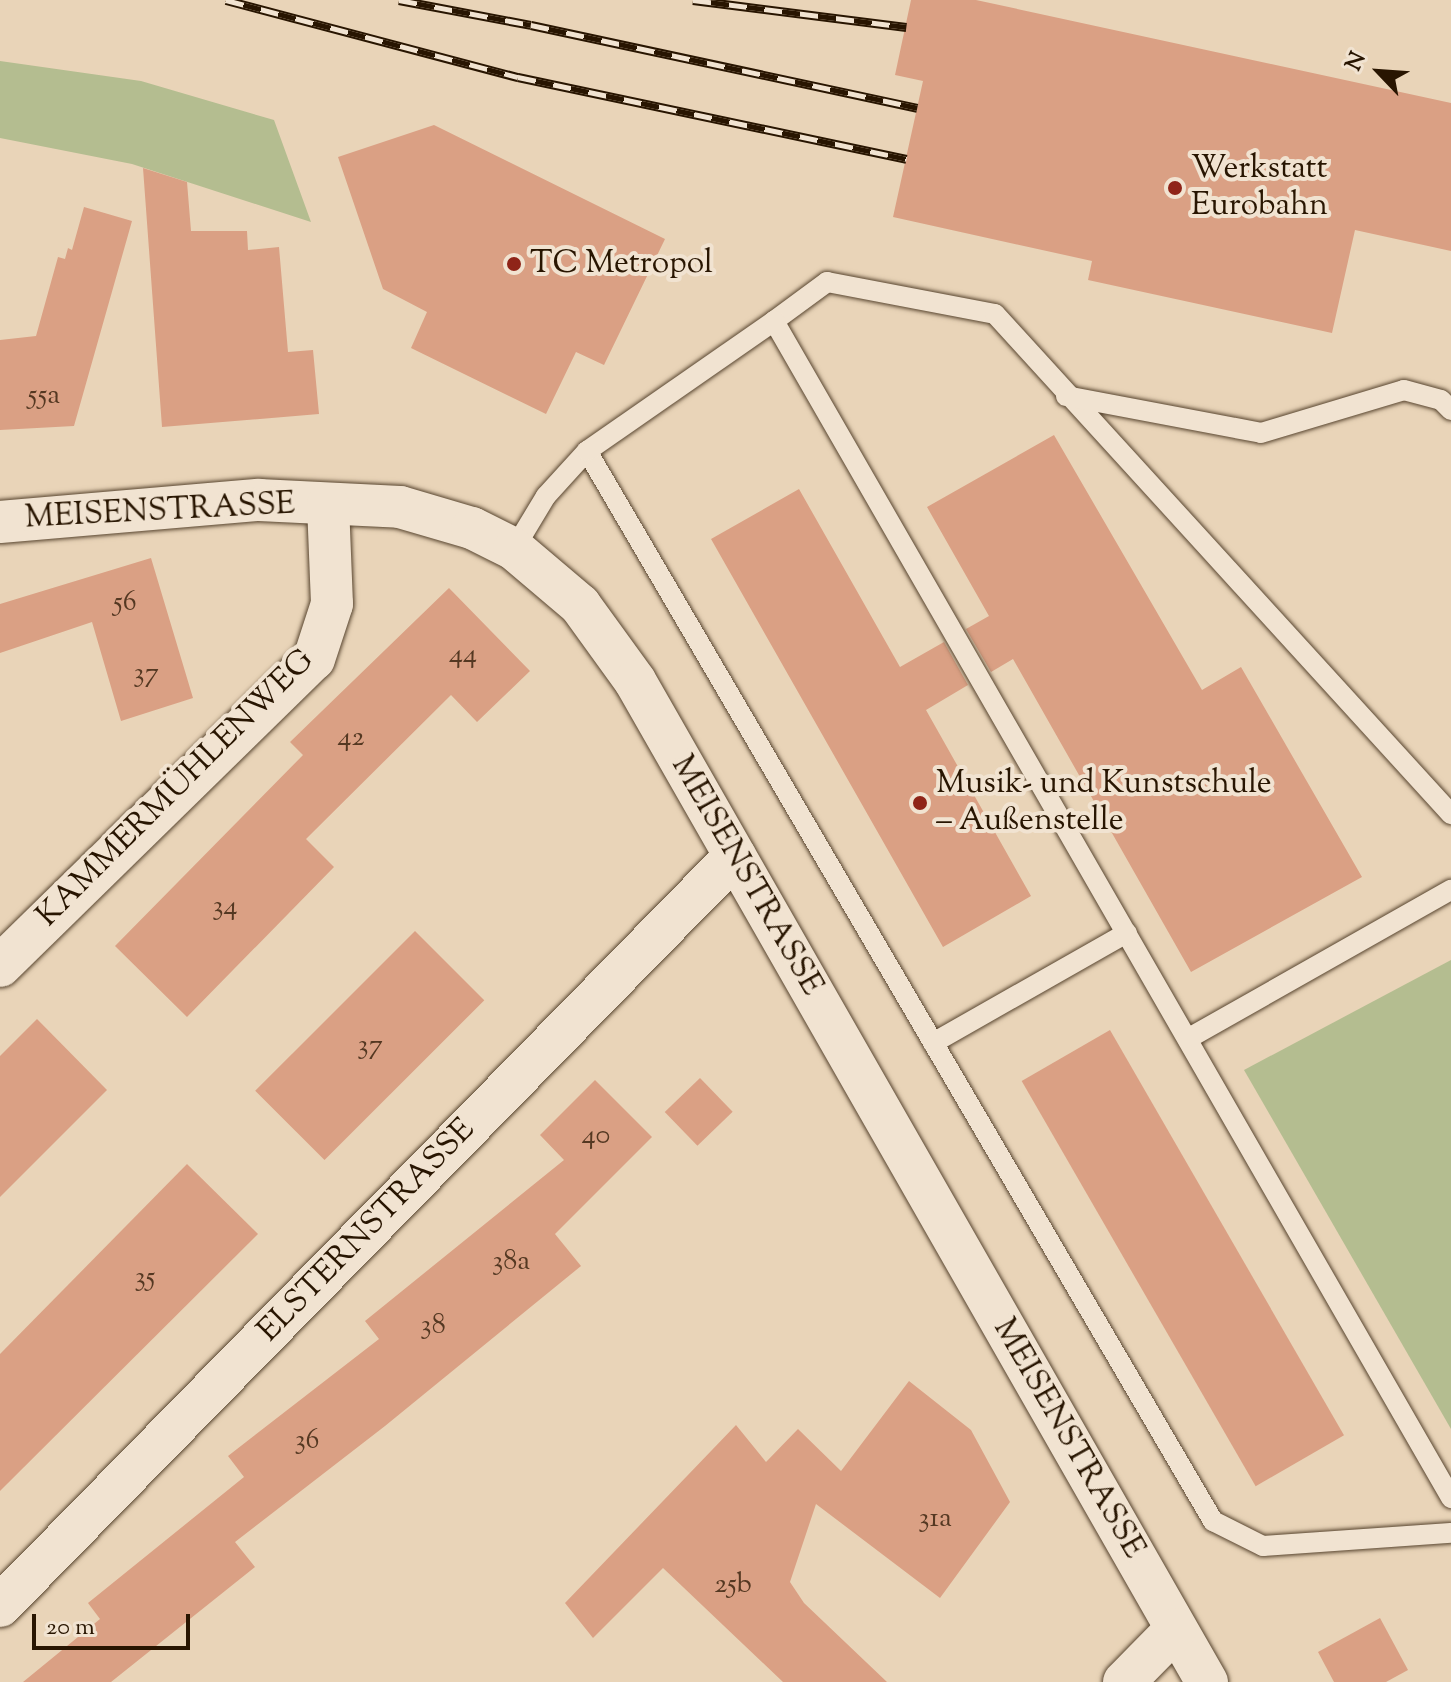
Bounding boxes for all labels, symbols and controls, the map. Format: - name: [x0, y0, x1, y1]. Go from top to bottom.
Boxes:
- north arrow: [1339, 32, 1419, 112]
- text: N: [1339, 47, 1375, 77]
- place label: Werkstatt Eurobahn: [1191, 151, 1328, 226]
- marker: Werkstatt Eurobahn: [1166, 179, 1184, 197]
- place label: TC Metropol: [530, 245, 713, 283]
- marker: TC Metropol: [505, 255, 523, 273]
- house number: 55a: [28, 379, 60, 413]
- street label: MEISENSTRASSE: [24, 486, 296, 538]
- house number: 56: [113, 586, 137, 620]
- house number: 44: [449, 638, 477, 672]
- street label: KAMMERMÜHLENWEG: [29, 642, 323, 936]
- house number: 37: [133, 657, 159, 691]
- house number: 42: [337, 721, 365, 755]
- street label: MEISENSTRASSE: [662, 749, 830, 1003]
- place label: Musik- und Kunstschule – Außenstelle: [936, 766, 1272, 841]
- marker: Musik- und Kunstschule – Außenstelle: [911, 794, 929, 812]
- house number: 34: [212, 890, 238, 924]
- house number: 37: [357, 1029, 383, 1063]
- street label: ELSTERNSTRASSE: [251, 1111, 483, 1351]
- house number: 40: [582, 1119, 610, 1153]
- house number: 38a: [492, 1245, 530, 1279]
- house number: 35: [135, 1261, 155, 1295]
- house number: 38: [420, 1309, 446, 1343]
- street label: MEISENSTRASSE: [984, 1312, 1152, 1566]
- house number: 36: [295, 1424, 319, 1458]
- house number: 31a: [918, 1502, 952, 1536]
- house number: 25b: [714, 1568, 752, 1602]
- scale bar: [36, 1598, 194, 1648]
- text: 20 m: [46, 1611, 95, 1645]

